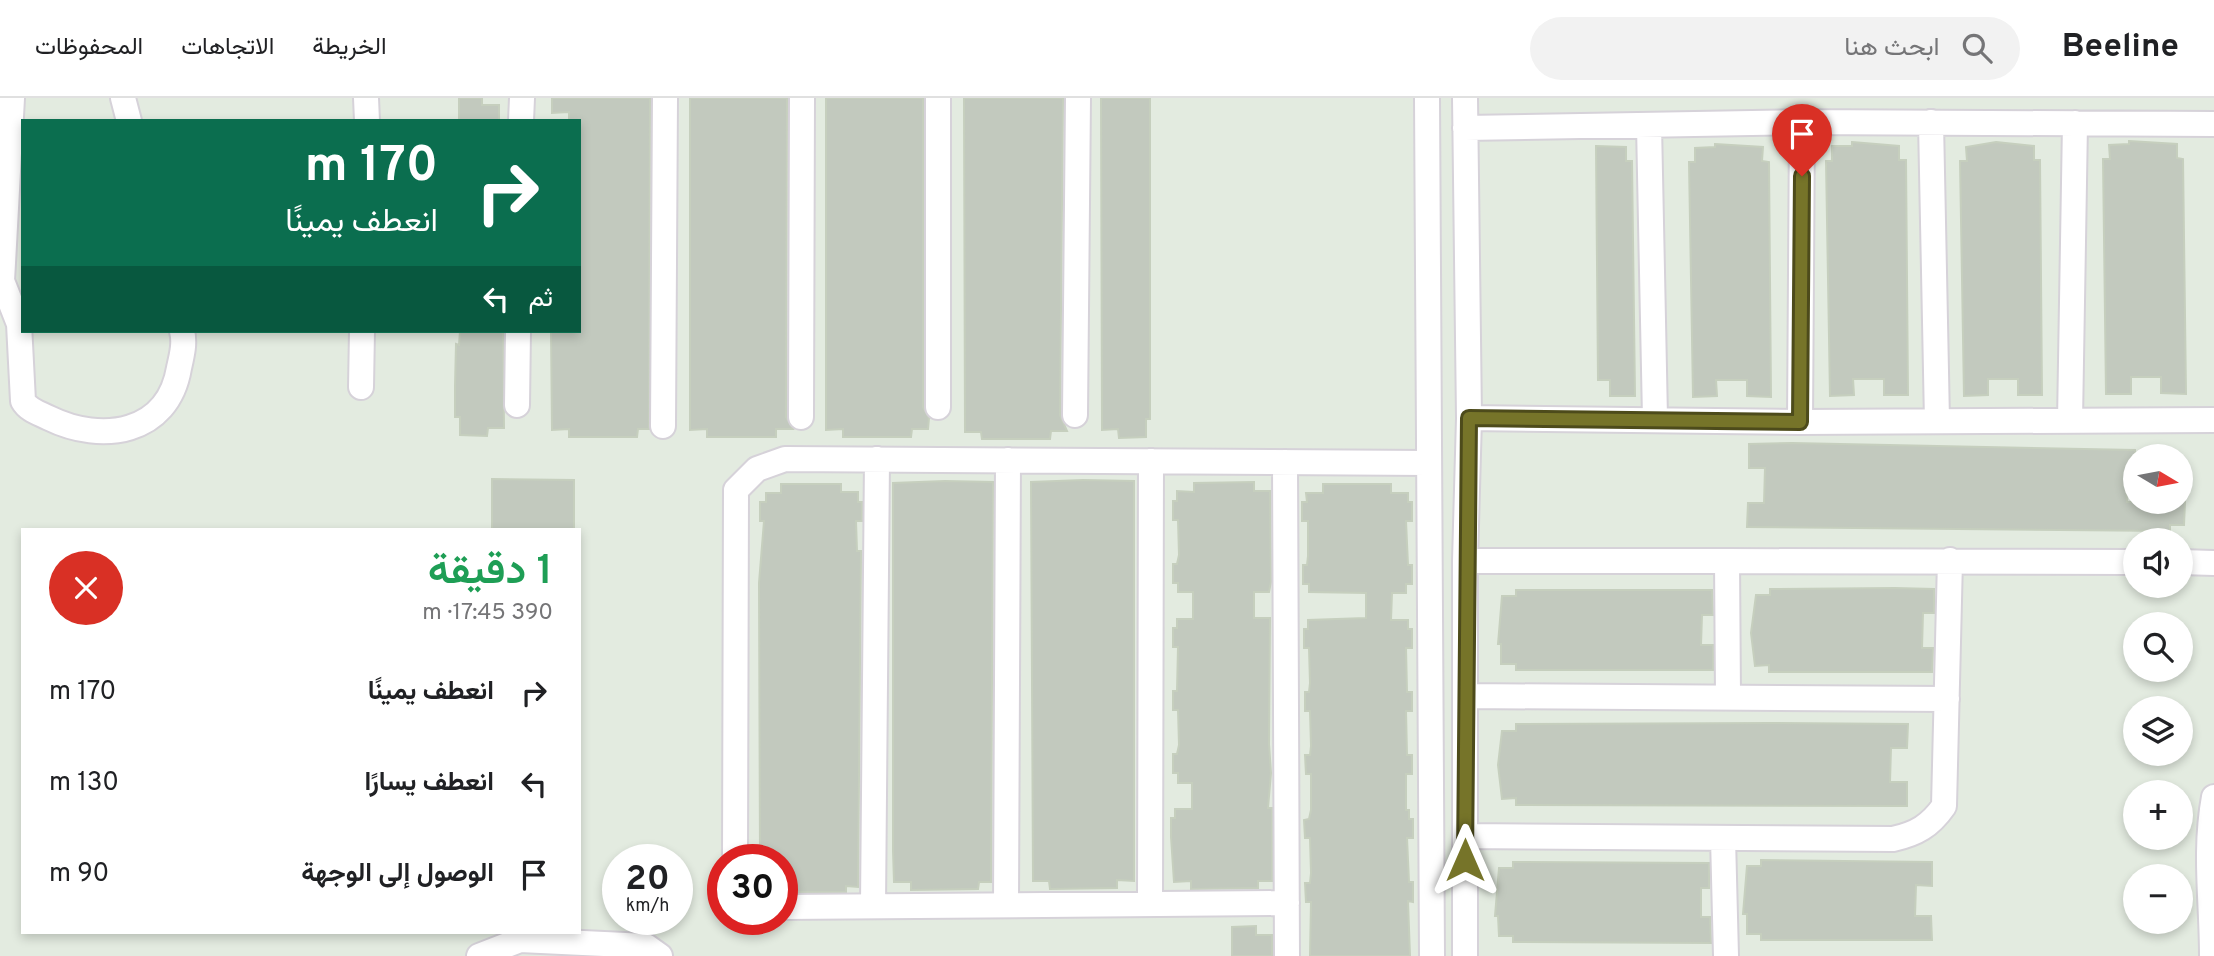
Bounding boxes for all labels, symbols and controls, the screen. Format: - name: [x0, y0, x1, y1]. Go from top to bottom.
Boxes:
- search box: [1530, 17, 2020, 80]
- text: Beeline: [2062, 27, 2179, 69]
- icon: search: [1958, 29, 1996, 67]
- text: ابحث هنا: [1844, 32, 1940, 65]
- text: المحفوظات: [35, 33, 143, 63]
- text: الاتجاهات: [181, 33, 274, 63]
- text: الخريطة: [312, 33, 387, 63]
- pin: [1772, 104, 1832, 176]
- icon: arrive: [1783, 115, 1821, 153]
- text: 170 m: [305, 137, 438, 199]
- icon: right: [462, 147, 553, 238]
- text: انعطف يمينًا: [285, 203, 438, 243]
- icon: left: [477, 280, 515, 318]
- text: ثم: [529, 283, 553, 316]
- north arrow: [2123, 444, 2193, 514]
- map controls: [2123, 444, 2193, 934]
- button: sound: [2123, 528, 2193, 598]
- text: 1 دقيقة: [428, 546, 553, 599]
- button: close: [49, 551, 123, 625]
- text: 390 m · 17:45: [422, 599, 553, 628]
- button: search: [2123, 612, 2193, 682]
- icon: right: [515, 674, 553, 712]
- text: 170 m: [49, 676, 116, 709]
- text: انعطف يمينًا: [368, 676, 494, 709]
- button: layers: [2123, 696, 2193, 766]
- icon: left: [515, 765, 553, 803]
- text: 130 m: [49, 767, 119, 800]
- text: انعطف يسارًا: [364, 767, 494, 800]
- button: +: [2123, 780, 2193, 850]
- position arrow: [1428, 823, 1502, 897]
- speed limit sign: 30: [707, 844, 798, 935]
- icon: arrive: [515, 856, 553, 894]
- text: 90 m: [49, 858, 109, 891]
- text: الوصول إلى الوجهة: [301, 858, 494, 891]
- text: 20: [625, 858, 670, 902]
- button: −: [2123, 864, 2193, 934]
- text: km/h: [626, 895, 669, 918]

